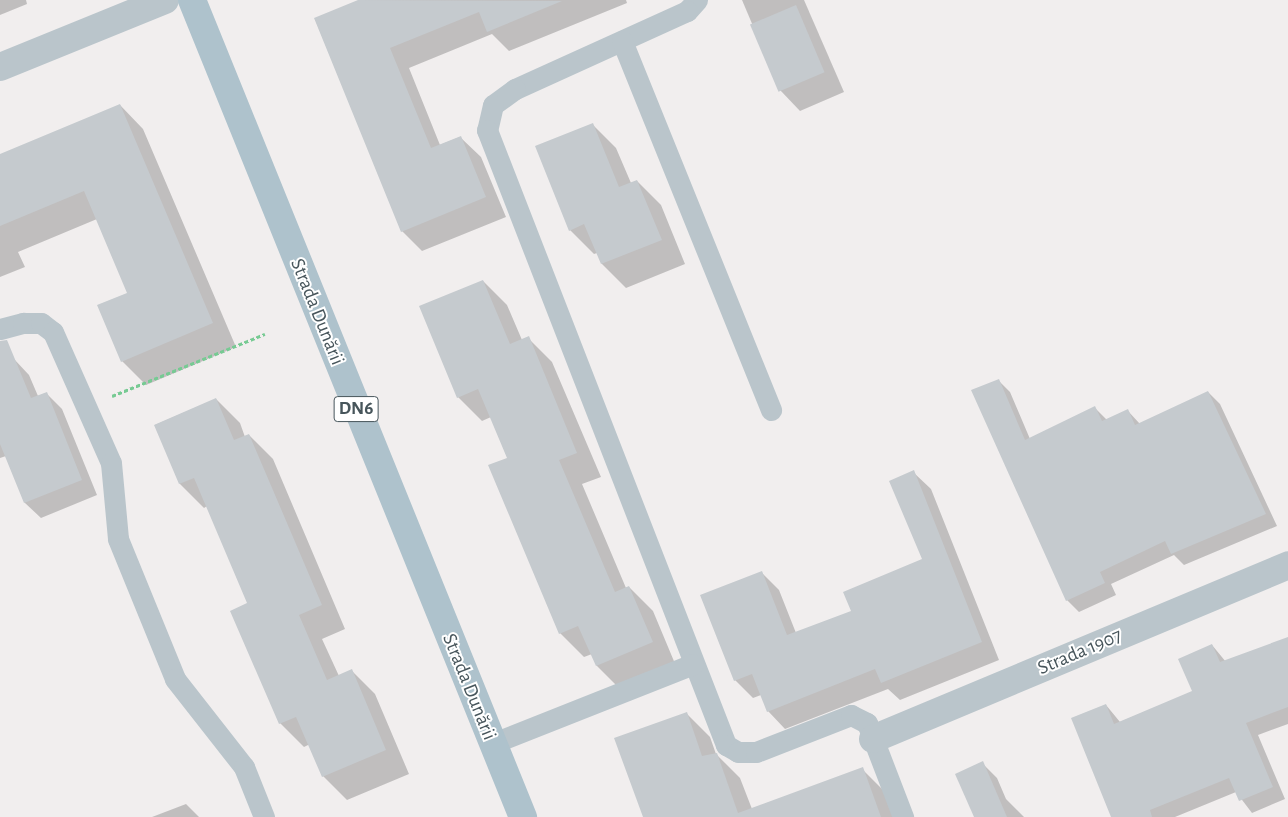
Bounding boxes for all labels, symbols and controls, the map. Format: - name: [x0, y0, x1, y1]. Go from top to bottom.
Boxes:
- street label: Strada Dunării: [285, 255, 349, 369]
- road number: DN6: [334, 392, 378, 426]
- street label: Strada 1907: [1034, 623, 1126, 681]
- street label: Strada Dunării: [437, 630, 501, 744]

